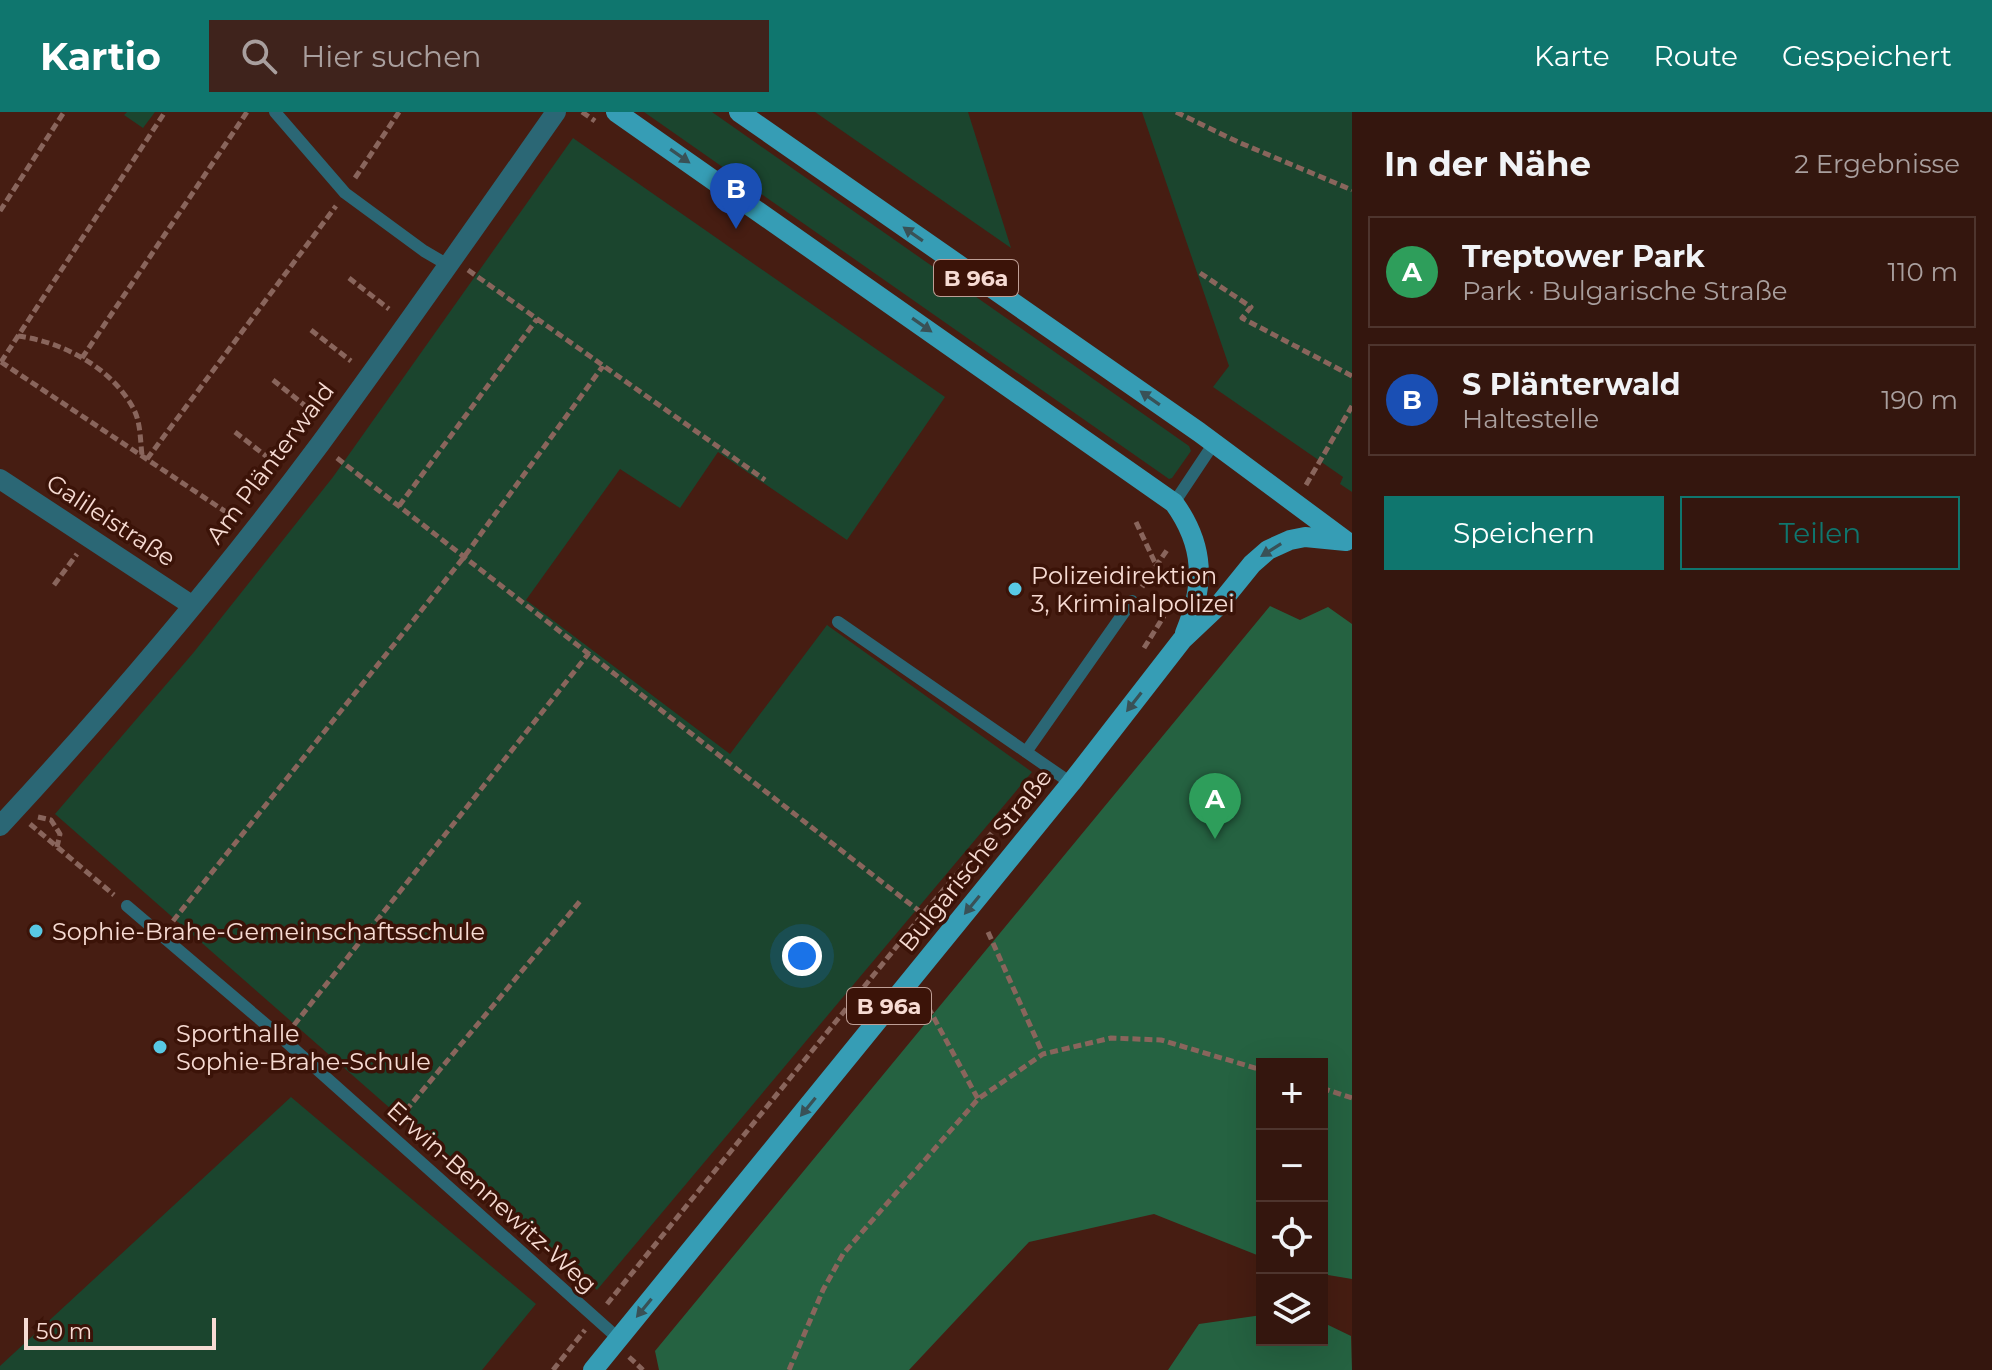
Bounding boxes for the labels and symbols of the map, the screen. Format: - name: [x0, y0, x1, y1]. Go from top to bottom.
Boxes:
- one-way arrow: [670, 148, 691, 163]
- pin: B: [710, 163, 762, 229]
- one-way arrow: [903, 227, 924, 242]
- road number: B 96a: [934, 260, 1018, 296]
- one-way arrow: [911, 317, 932, 332]
- street label: Am Plänterwald: [200, 377, 340, 549]
- one-way arrow: [1139, 391, 1160, 406]
- street label: Galileistraße: [41, 468, 181, 572]
- one-way arrow: [1260, 543, 1282, 557]
- place label: Polizeidirektion 3, Kriminalpolizei: [1031, 561, 1235, 618]
- marker: Polizeidirektion 3, Kriminalpolizei: [1006, 580, 1024, 598]
- one-way arrow: [1127, 692, 1143, 712]
- street label: Bulgarische Straße: [892, 763, 1058, 957]
- pin: A: [1189, 773, 1241, 839]
- one-way arrow: [964, 895, 981, 915]
- place label: Sophie-Brahe-Gemeinschaftsschule: [52, 917, 485, 946]
- marker: Sophie-Brahe-Gemeinschaftsschule: [27, 922, 45, 940]
- your location: [782, 936, 822, 976]
- road number: B 96a: [847, 988, 931, 1024]
- place label: Sporthalle Sophie-Brahe-Schule: [176, 1019, 431, 1076]
- marker: Sporthalle Sophie-Brahe-Schule: [151, 1038, 169, 1056]
- street label: Erwin-Bennewitz-Weg: [381, 1095, 603, 1299]
- one-way arrow: [800, 1097, 816, 1117]
- one-way arrow: [636, 1298, 652, 1318]
- scale bar: [24, 1314, 216, 1350]

